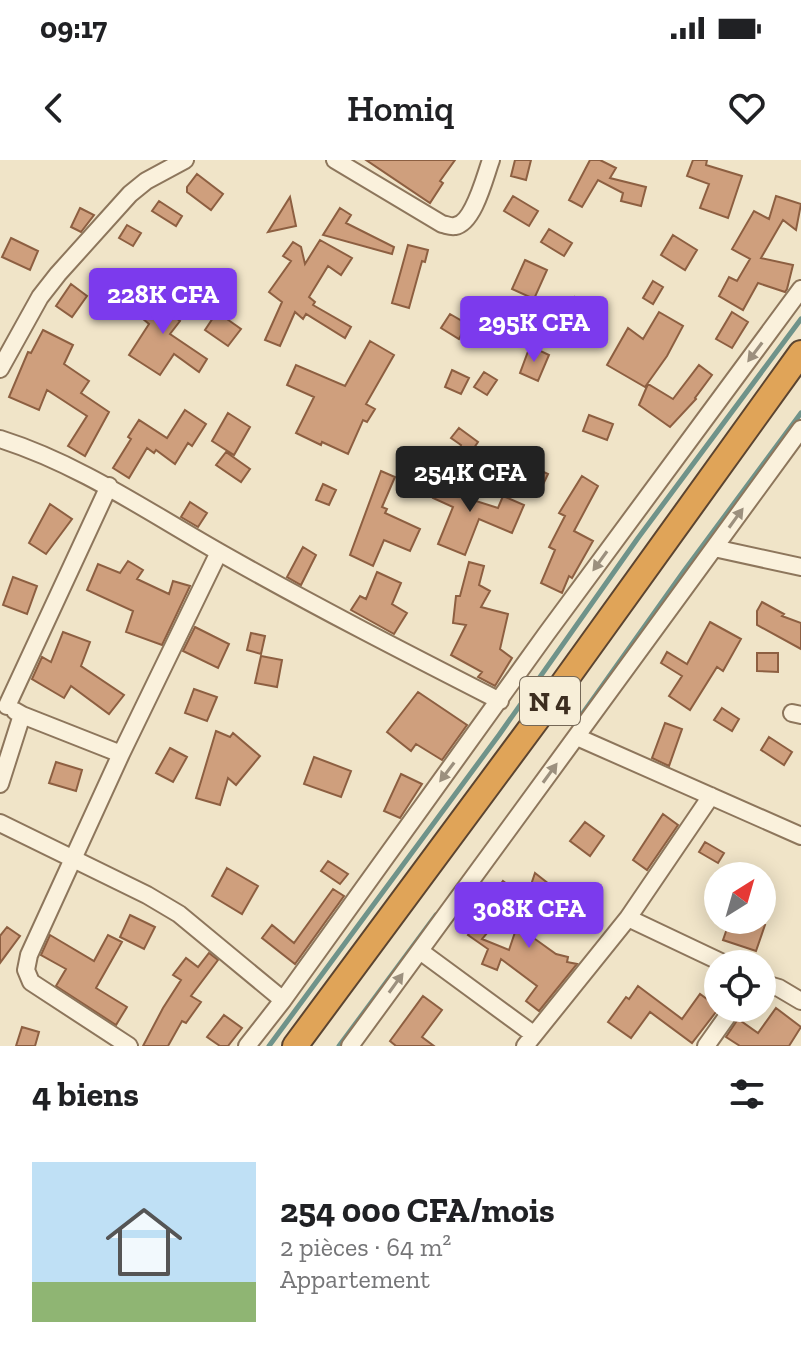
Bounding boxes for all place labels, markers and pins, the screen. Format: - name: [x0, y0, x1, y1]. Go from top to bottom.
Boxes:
- pin: 228K CFA: [80, 268, 246, 336]
- pin: 295K CFA: [451, 296, 617, 364]
- pin: 254K CFA: [387, 446, 553, 514]
- pin: 308K CFA: [446, 882, 612, 950]

